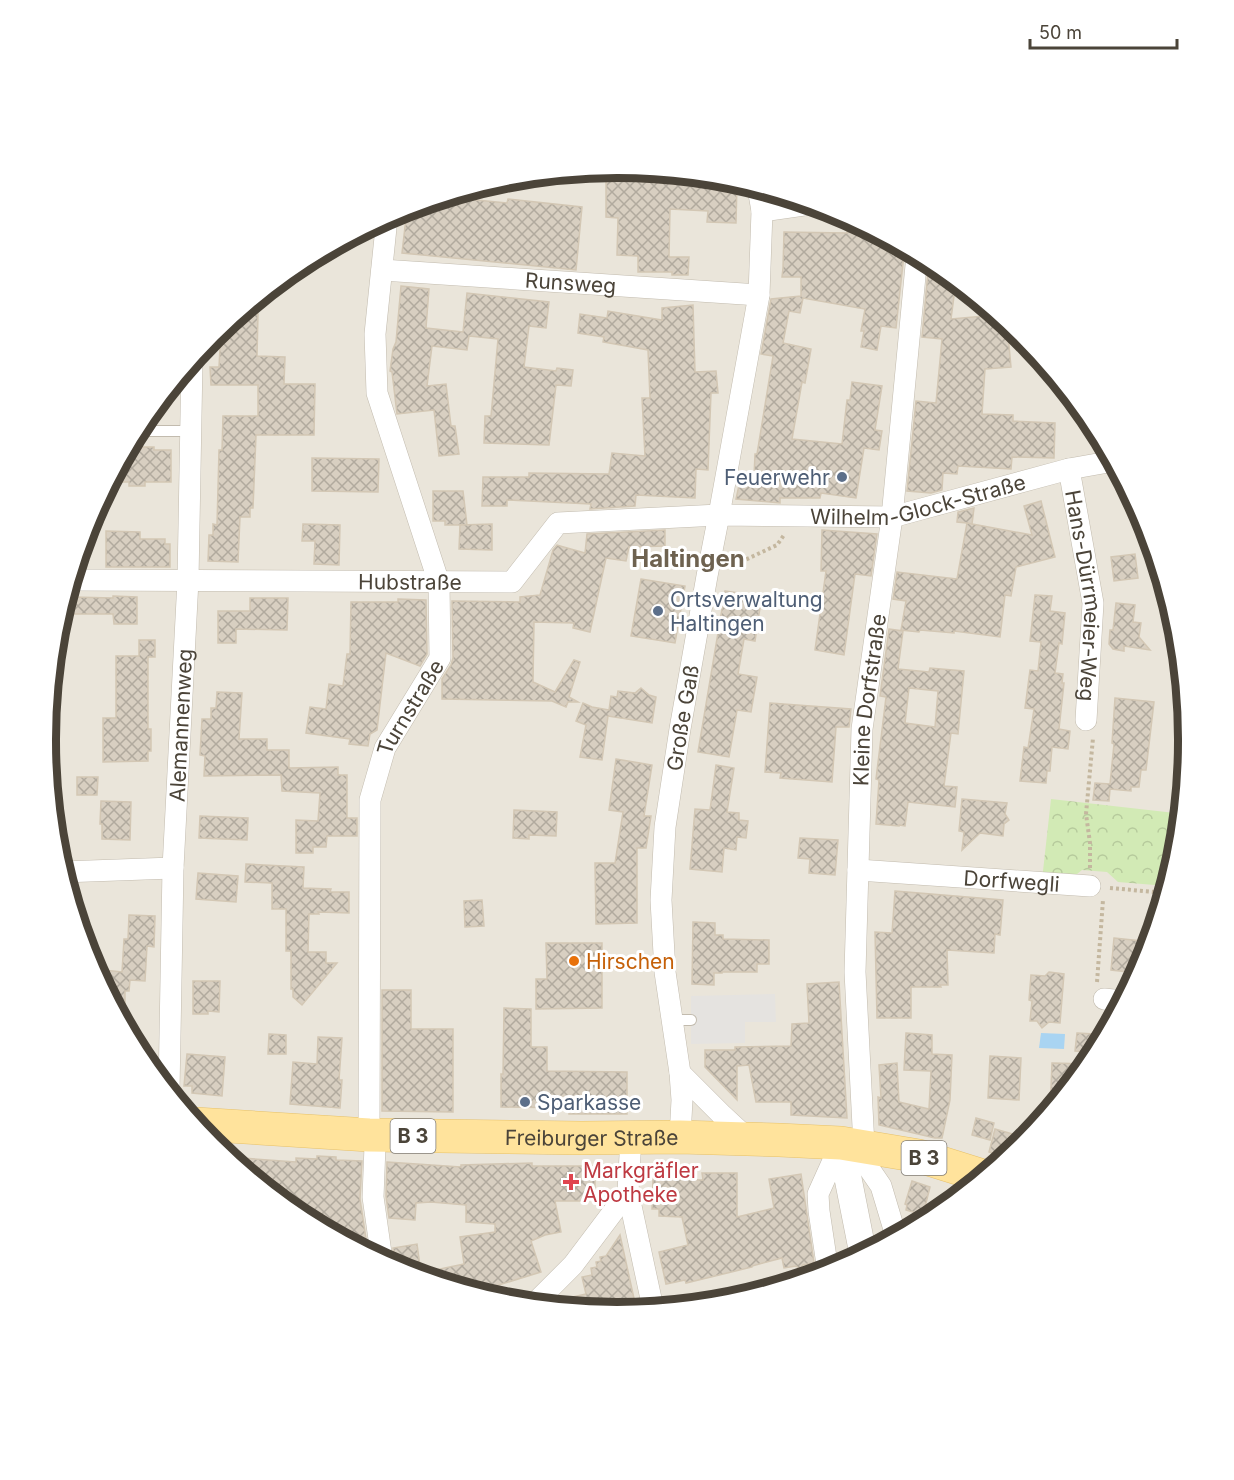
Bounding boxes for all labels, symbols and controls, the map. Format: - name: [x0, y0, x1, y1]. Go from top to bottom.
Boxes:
- scale bar: [1030, 12, 1177, 50]
- text: 50 m: [1039, 22, 1082, 43]
- street label: Runsweg: [524, 267, 617, 298]
- place label: Feuerwehr: [724, 465, 830, 490]
- street label: Wilhelm-Glock-Straße: [810, 469, 1028, 530]
- marker: Feuerwehr: [835, 470, 849, 484]
- street label: Hans-Dürrmeier-Weg: [1060, 488, 1107, 702]
- district label: Haltingen: [631, 544, 745, 573]
- street label: Hubstraße: [358, 569, 462, 594]
- place label: Ortsverwaltung Haltingen: [670, 587, 823, 636]
- marker: Ortsverwaltung Haltingen: [651, 604, 665, 618]
- street label: Kleine Dorfstraße: [848, 612, 891, 786]
- street label: Alemannenweg: [164, 648, 197, 803]
- street label: Turnstraße: [371, 655, 449, 758]
- street label: Große Gaß: [661, 663, 704, 773]
- street label: Dorfwegli: [963, 865, 1060, 896]
- place label: Hirschen: [586, 949, 675, 974]
- marker: Hirschen: [567, 954, 581, 968]
- place label: Sparkasse: [537, 1090, 641, 1115]
- marker: Sparkasse: [518, 1095, 532, 1109]
- road number: B 3: [390, 1119, 436, 1153]
- street label: Freiburger Straße: [505, 1124, 679, 1151]
- road number: B 3: [902, 1141, 946, 1175]
- place label: Markgräfler Apotheke: [583, 1158, 699, 1207]
- marker: Markgräfler Apotheke: [564, 1175, 578, 1189]

